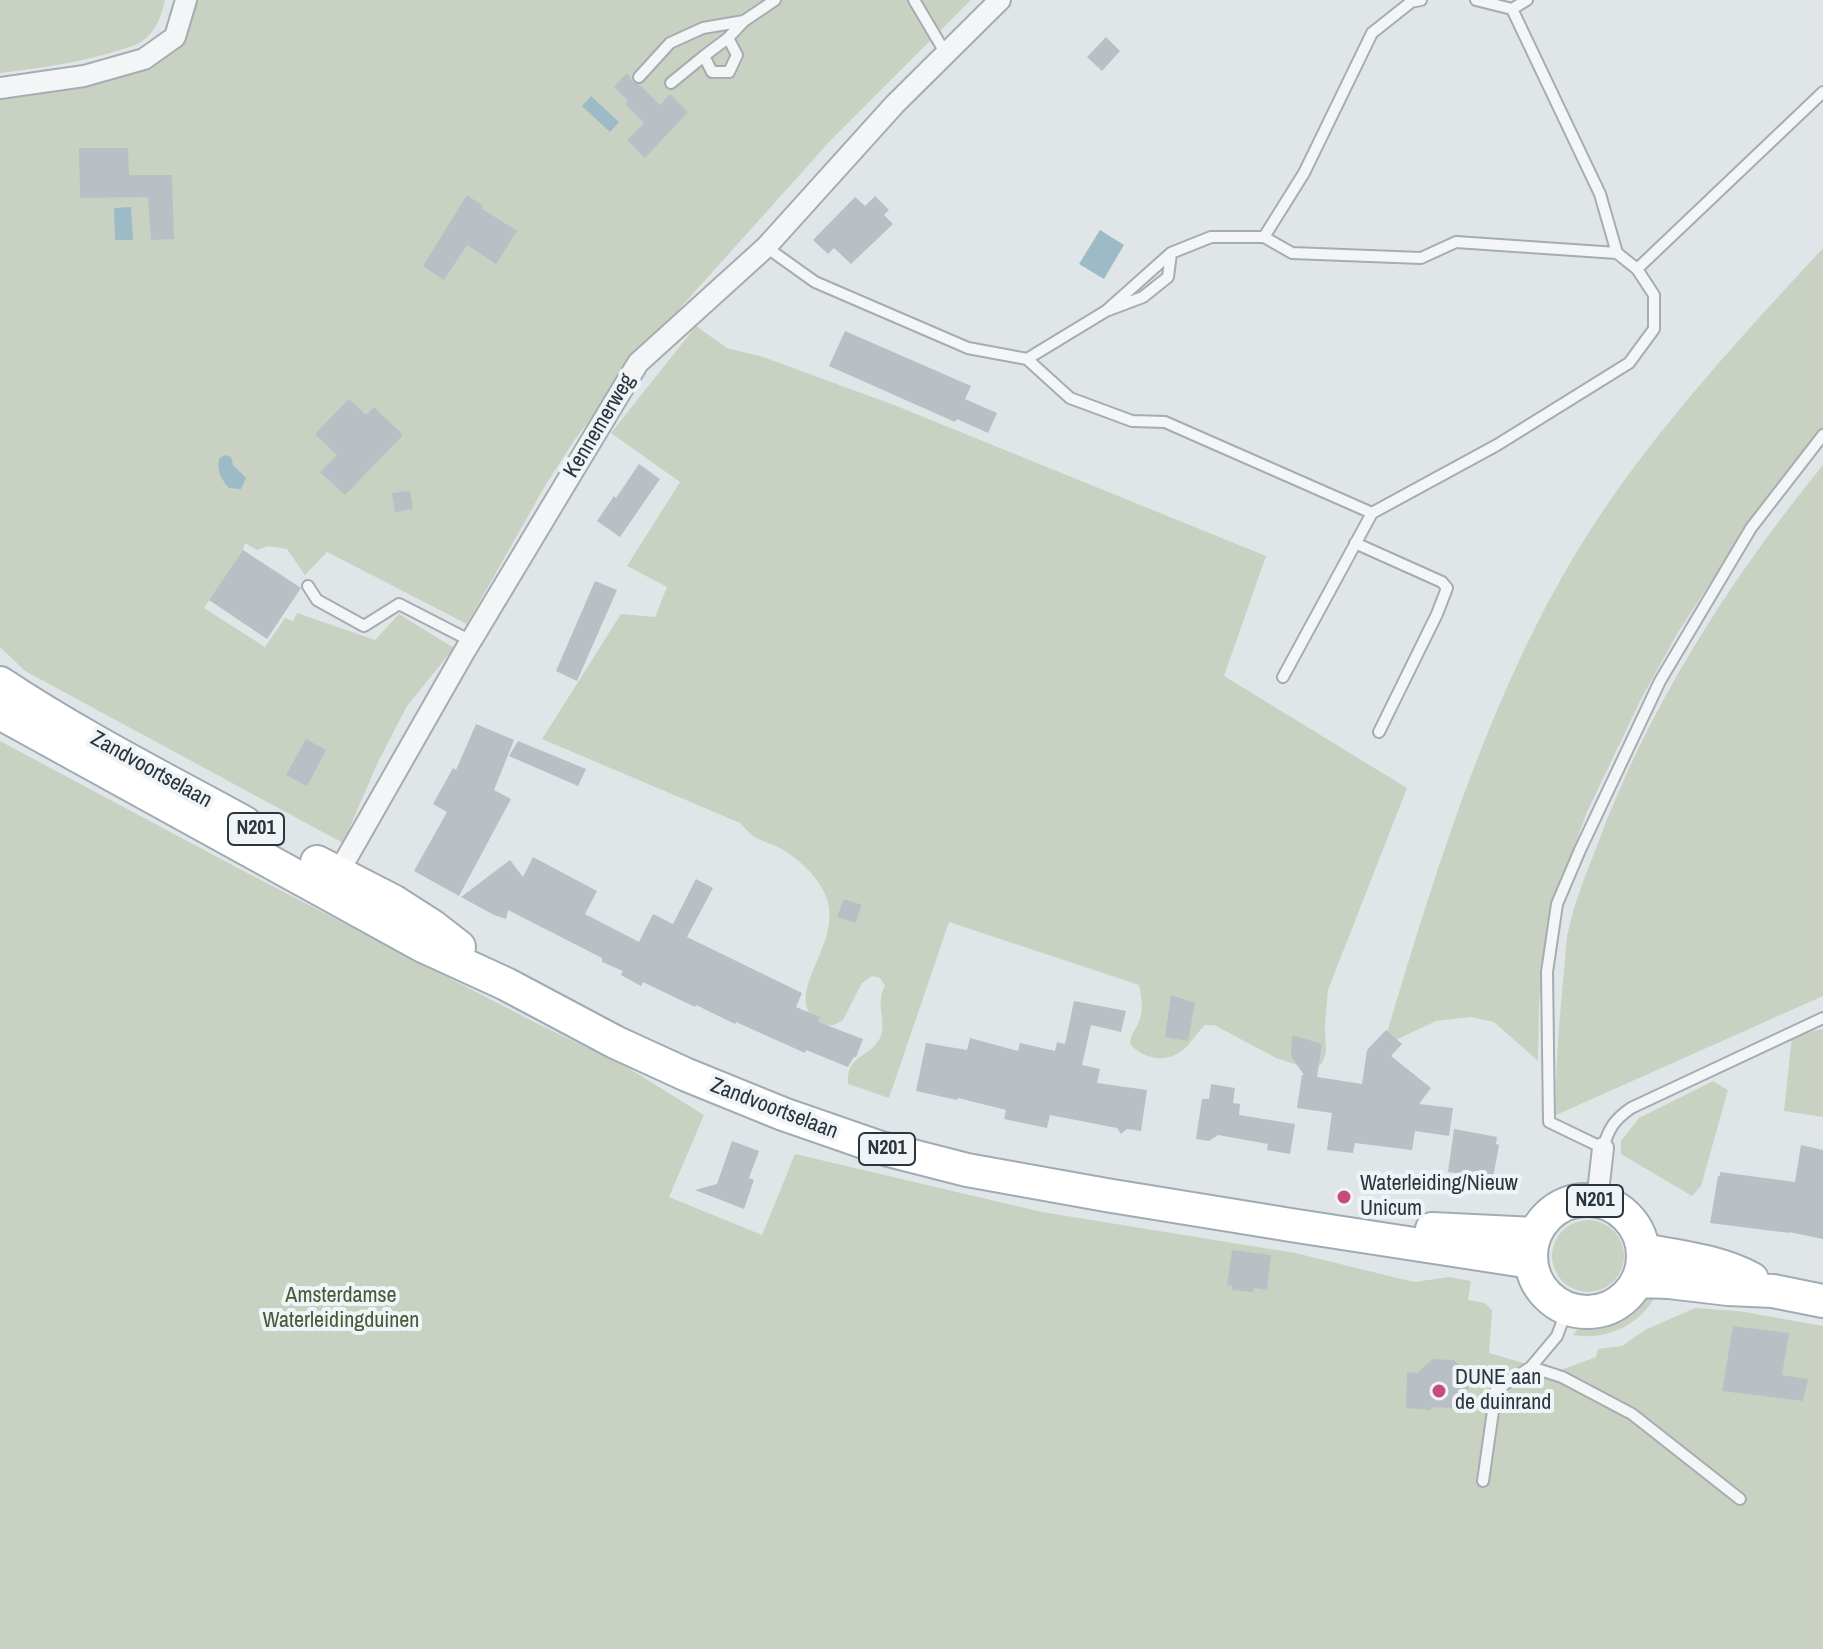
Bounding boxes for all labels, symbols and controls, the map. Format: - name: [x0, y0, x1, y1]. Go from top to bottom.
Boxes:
- street label: Kennemerweg: [559, 369, 641, 483]
- street label: Zandvoortselaan: [86, 726, 216, 814]
- road number: N201: [228, 813, 284, 845]
- street label: Zandvoortselaan: [707, 1073, 841, 1145]
- road number: N201: [859, 1133, 915, 1165]
- place label: Waterleiding/Nieuw Unicum: [1360, 1171, 1518, 1222]
- road number: N201: [1567, 1185, 1623, 1217]
- marker: Waterleiding/Nieuw Unicum: [1335, 1188, 1353, 1206]
- park label: Amsterdamse Waterleidingduinen: [263, 1283, 419, 1334]
- place label: DUNE aan de duinrand: [1455, 1365, 1551, 1416]
- marker: DUNE aan de duinrand: [1430, 1382, 1448, 1400]

